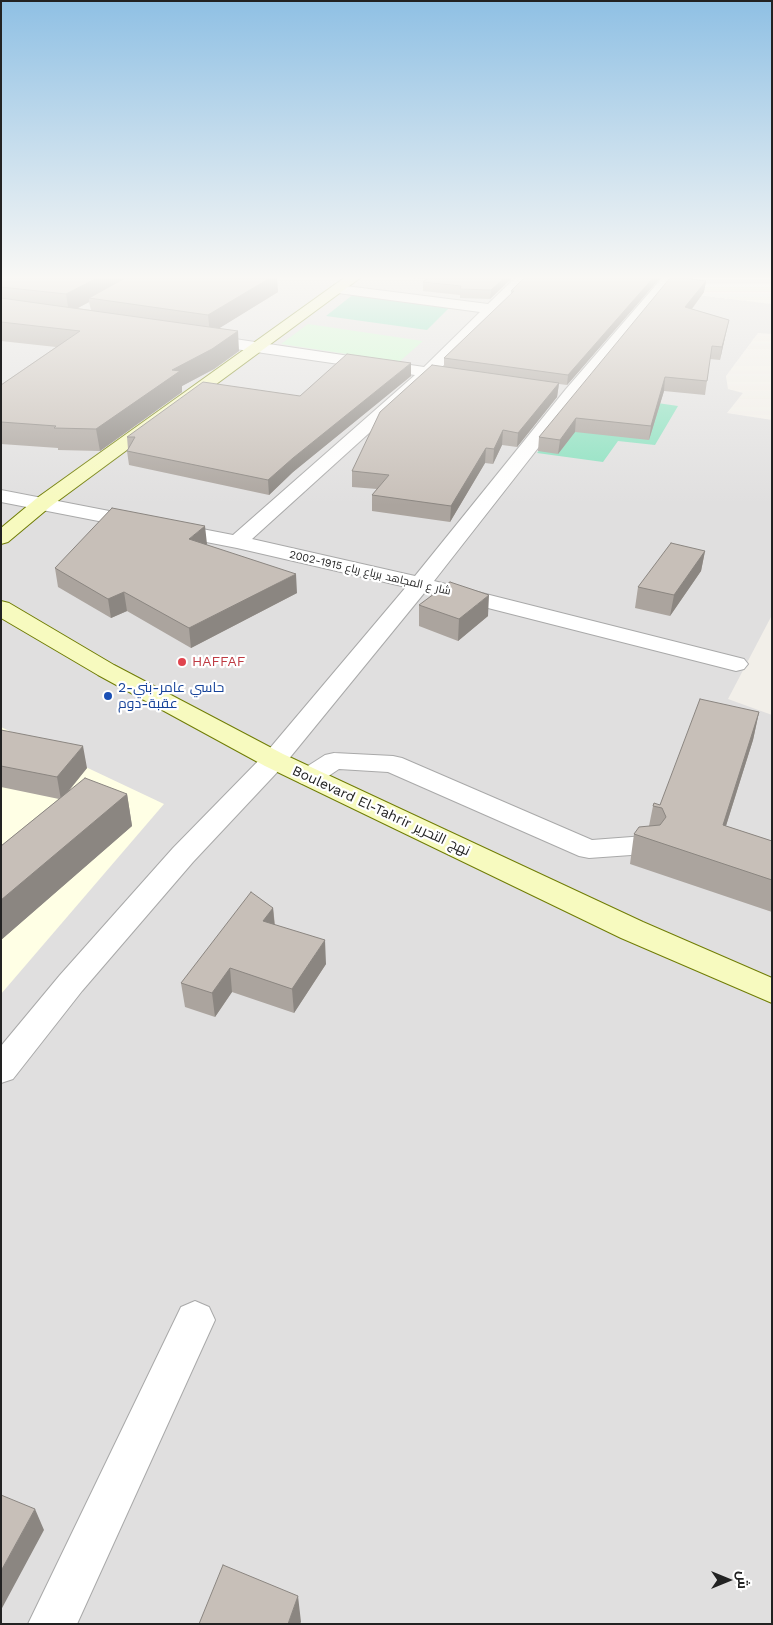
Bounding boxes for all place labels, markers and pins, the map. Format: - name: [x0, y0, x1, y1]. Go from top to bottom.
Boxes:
- place label: HAFFAF: [192, 654, 245, 670]
- marker: HAFFAF: [176, 656, 188, 668]
- place label: 2-حاسي عامر-بني عقبة-دوم: [118, 680, 224, 712]
- marker: 2-حاسي عامر-بني عقبة-دوم: [102, 690, 114, 702]

